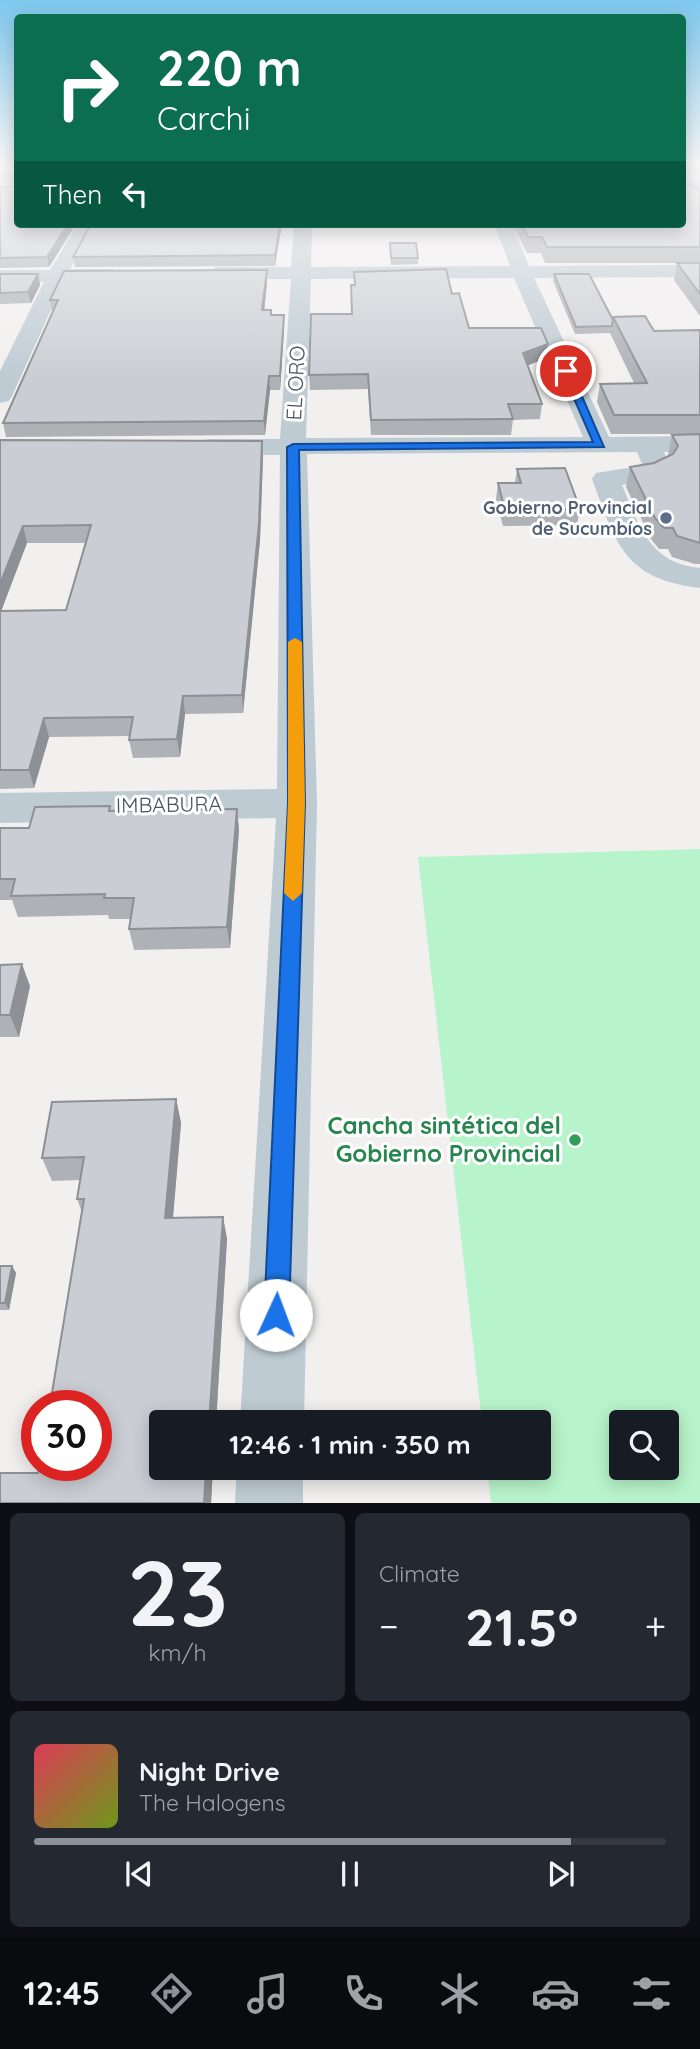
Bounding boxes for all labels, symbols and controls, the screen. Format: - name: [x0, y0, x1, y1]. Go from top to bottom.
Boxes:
- text: 220 m: [157, 37, 302, 98]
- icon: right: [42, 42, 133, 133]
- text: Carchi: [157, 98, 251, 138]
- icon: left: [116, 175, 154, 213]
- text: Then: [42, 178, 102, 211]
- pin: [536, 341, 596, 401]
- street label: EL ORO: [280, 345, 310, 421]
- icon: arrive: [547, 352, 585, 390]
- place label: Gobierno Provincial de Sucumbíos: [483, 496, 652, 540]
- marker: Gobierno Provincial de Sucumbíos: [658, 510, 674, 526]
- street label: IMBABURA: [116, 790, 222, 818]
- place label: Cancha sintética del Gobierno Provincial: [327, 1110, 561, 1168]
- marker: Cancha sintética del Gobierno Provincial: [567, 1132, 583, 1148]
- position arrow: [239, 1278, 313, 1352]
- speed limit sign: 30: [21, 1390, 112, 1481]
- map controls: [609, 1410, 679, 1480]
- button: search: [609, 1410, 679, 1480]
- text: 12:46 · 1 min · 350 m: [229, 1428, 471, 1461]
- text: 23: [127, 1535, 228, 1649]
- text: Climate: [379, 1559, 460, 1588]
- text: 21.5°: [465, 1594, 578, 1659]
- text: −: [379, 1602, 399, 1650]
- text: +: [645, 1602, 666, 1650]
- text: km/h: [148, 1638, 207, 1667]
- text: Night Drive: [139, 1755, 280, 1788]
- text: The Halogens: [139, 1788, 286, 1817]
- icon: previous: [120, 1855, 158, 1893]
- icon: pause: [331, 1855, 369, 1893]
- icon: next: [542, 1855, 580, 1893]
- icon: directions: [147, 1969, 196, 2018]
- icon: music: [243, 1969, 292, 2018]
- icon: phone: [339, 1969, 388, 2018]
- icon: climate: [435, 1969, 484, 2018]
- icon: car: [531, 1969, 580, 2018]
- icon: filters: [627, 1969, 676, 2018]
- text: 12:45: [24, 1973, 100, 2013]

